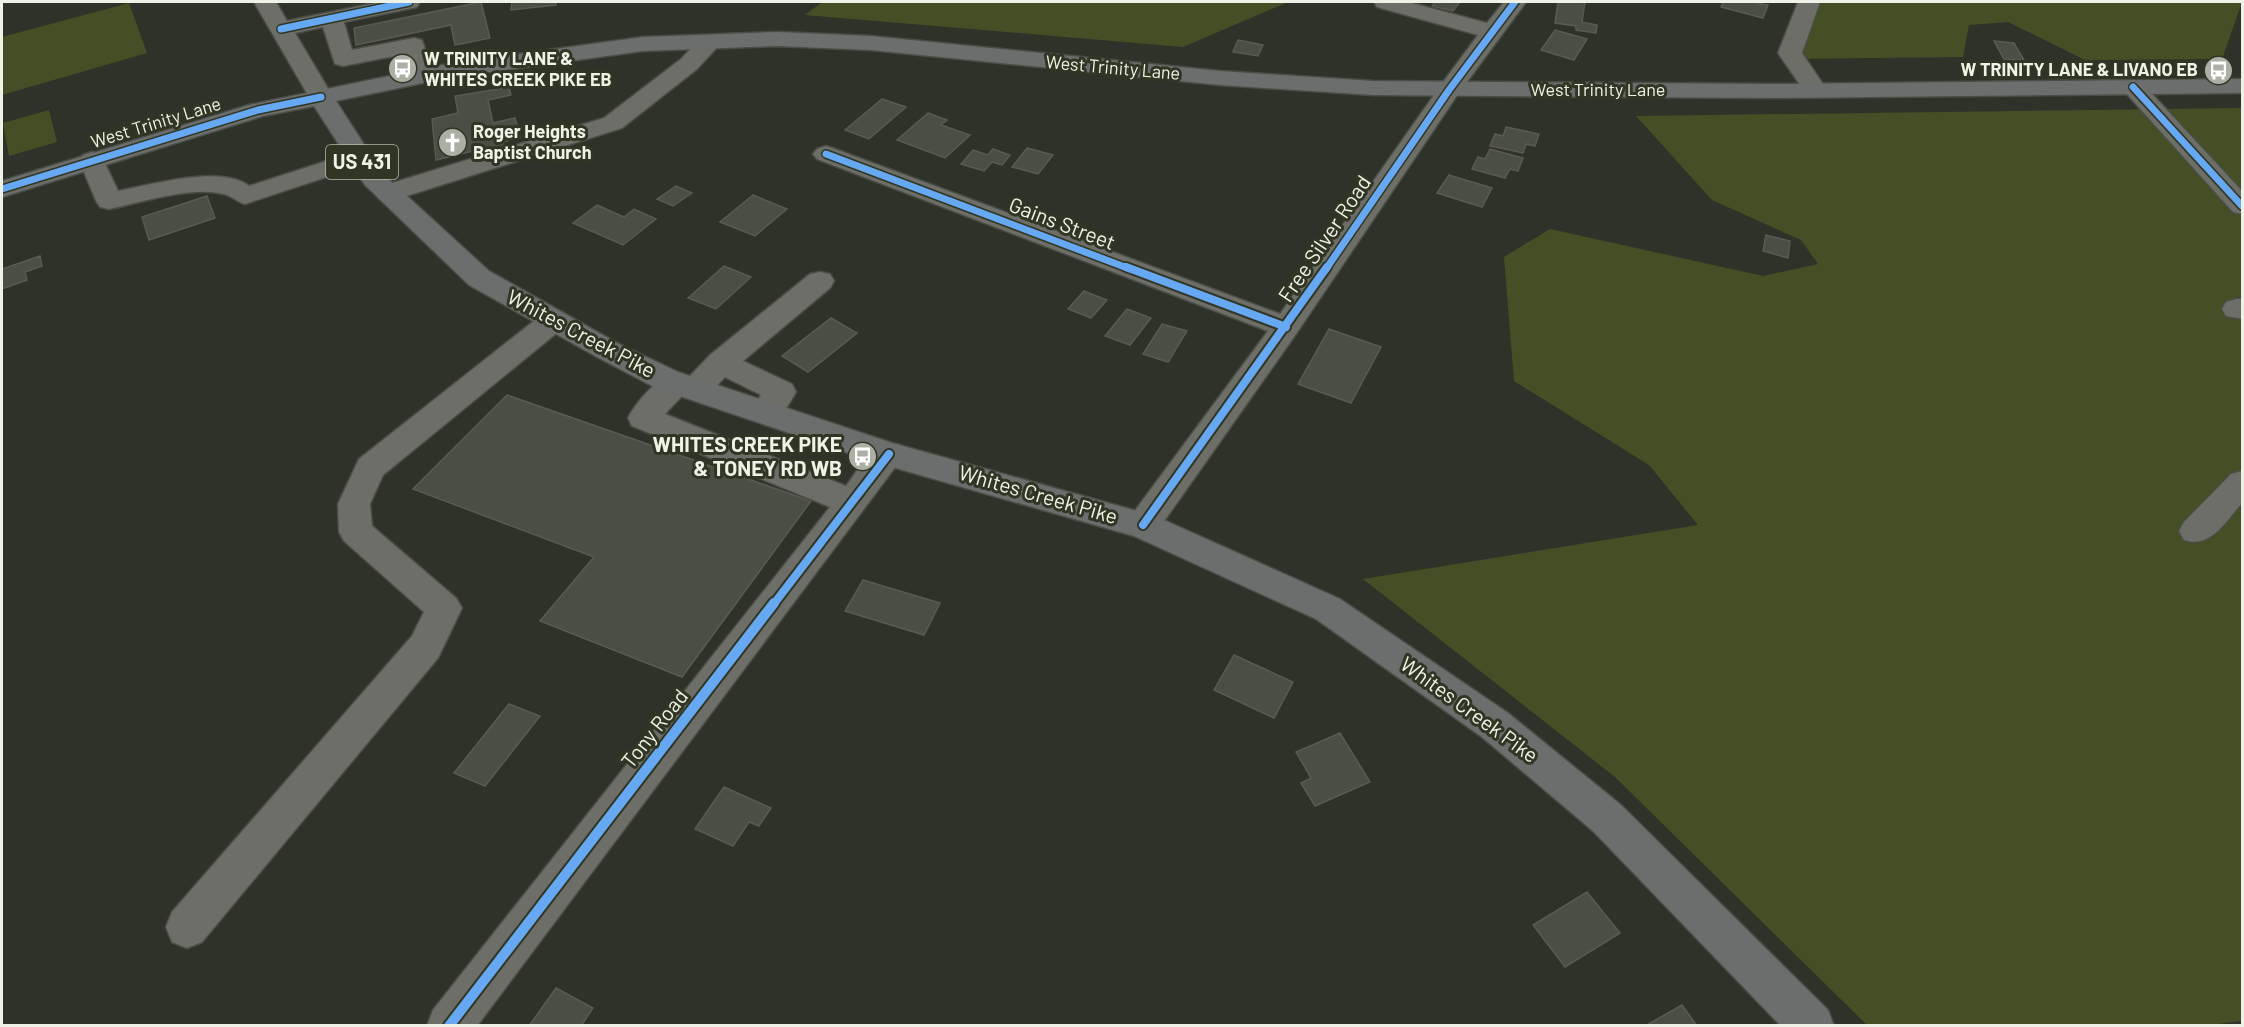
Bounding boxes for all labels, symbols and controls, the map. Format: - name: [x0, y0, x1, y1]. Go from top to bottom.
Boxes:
- place label: W TRINITY LANE & WHITES CREEK PIKE EB: [424, 47, 612, 90]
- street label: West Trinity Lane: [1045, 50, 1181, 84]
- bus stop icon: W TRINITY LANE & WHITES CREEK PIKE EB: [387, 53, 419, 85]
- bus stop icon: W TRINITY LANE & LIVANO EB: [2203, 54, 2235, 86]
- place label: W TRINITY LANE & LIVANO EB: [1961, 58, 2198, 80]
- street label: West Trinity Lane: [1531, 78, 1665, 100]
- street label: West Trinity Lane: [88, 92, 223, 152]
- place label: Roger Heights Baptist Church: [473, 120, 592, 163]
- church icon: Roger Heights Baptist Church: [436, 126, 468, 158]
- road number: US 431: [326, 145, 398, 179]
- street label: Free Silver Road: [1272, 170, 1375, 306]
- street label: Gains Street: [1006, 191, 1119, 254]
- street label: Whites Creek Pike: [503, 283, 660, 382]
- place label: WHITES CREEK PIKE & TONEY RD WB: [653, 431, 842, 480]
- bus stop icon: WHITES CREEK PIKE & TONEY RD WB: [847, 441, 879, 473]
- street label: Whites Creek Pike: [956, 459, 1121, 528]
- street label: Whites Creek Pike: [1396, 650, 1544, 767]
- street label: Tony Road: [615, 684, 692, 773]

